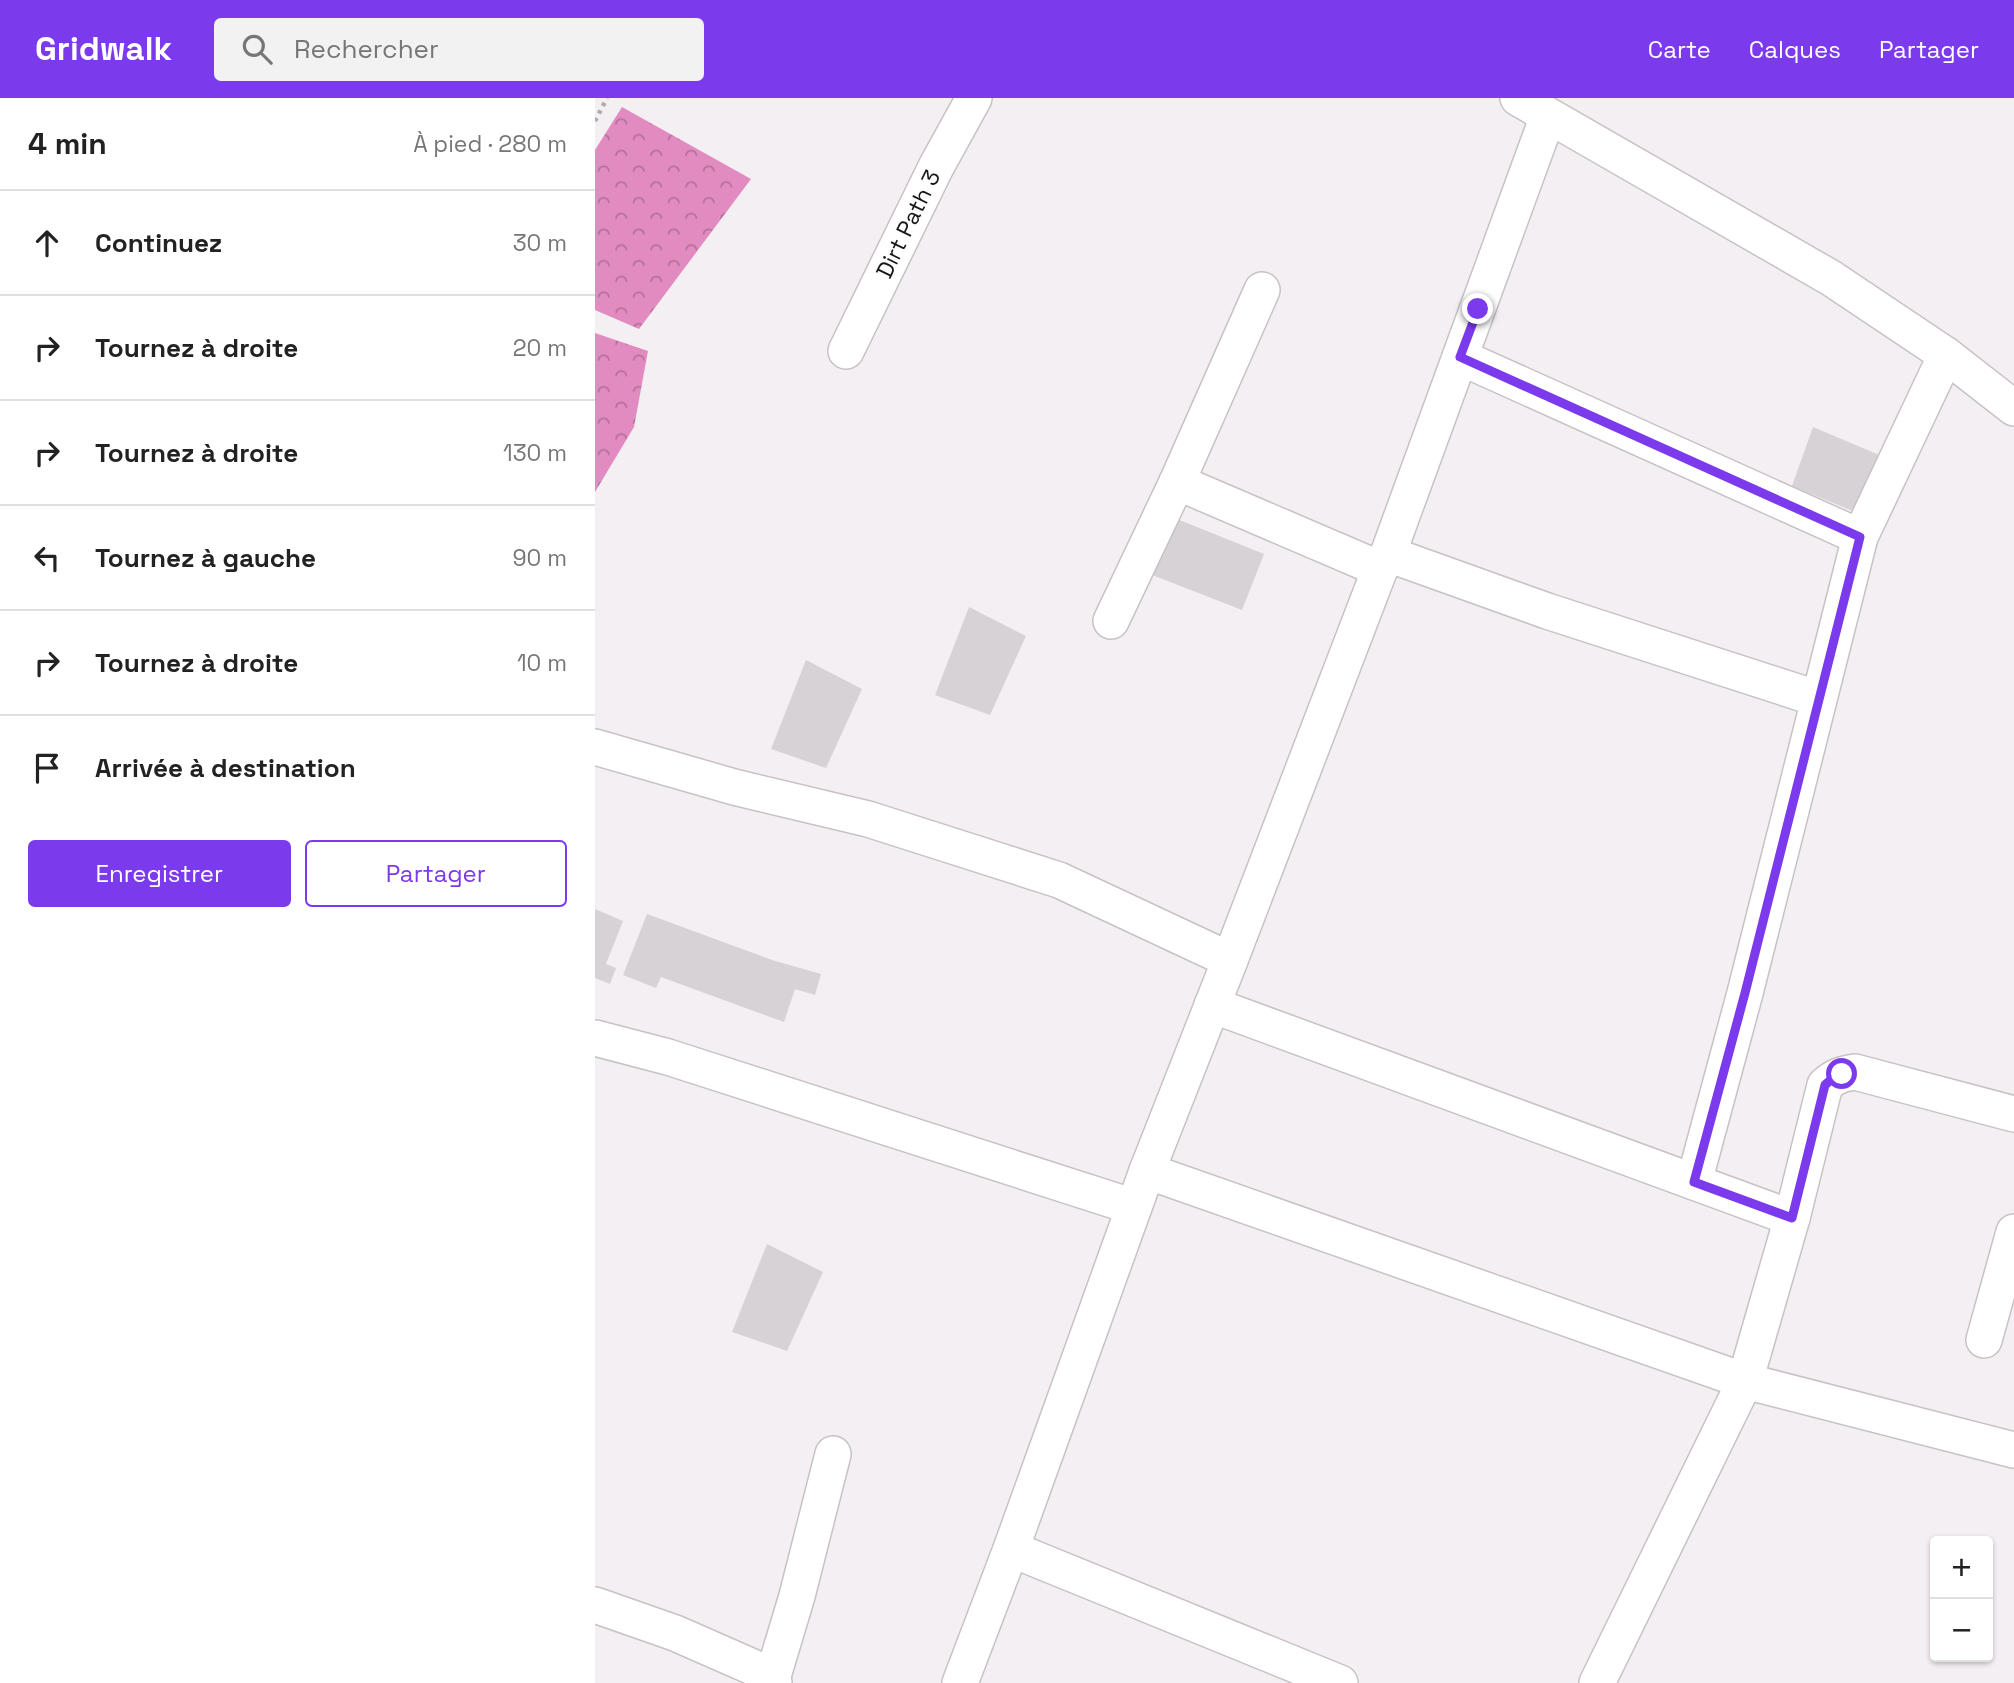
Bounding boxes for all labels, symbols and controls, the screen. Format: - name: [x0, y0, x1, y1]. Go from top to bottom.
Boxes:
- search box: [214, 18, 704, 81]
- text: Gridwalk: [35, 28, 172, 70]
- icon: search: [238, 30, 276, 68]
- text: Rechercher: [294, 32, 439, 66]
- text: Carte: [1648, 34, 1711, 65]
- text: Calques: [1749, 34, 1841, 65]
- text: Partager: [1879, 34, 1979, 65]
- text: 4 min: [28, 124, 107, 163]
- text: À pied · 280 m: [413, 129, 567, 159]
- street label: Dirt Path 3: [869, 165, 947, 283]
- icon: ahead: [28, 224, 66, 262]
- text: Continuez: [95, 226, 222, 260]
- text: 30 m: [513, 228, 567, 258]
- route end: [1462, 293, 1493, 324]
- icon: right: [28, 329, 66, 367]
- text: Tournez à droite: [95, 331, 298, 365]
- text: 20 m: [513, 333, 567, 363]
- icon: right: [28, 434, 66, 472]
- text: Tournez à droite: [95, 436, 298, 470]
- text: 130 m: [503, 438, 567, 468]
- icon: left: [28, 539, 66, 577]
- text: Tournez à gauche: [95, 541, 316, 575]
- text: 90 m: [512, 543, 567, 573]
- icon: right: [28, 644, 66, 682]
- text: Tournez à droite: [95, 646, 298, 680]
- text: 10 m: [517, 648, 567, 678]
- icon: arrive: [28, 749, 66, 787]
- text: Arrivée à destination: [95, 751, 356, 785]
- button: Enregistrer: [28, 840, 291, 907]
- button: Partager: [305, 840, 567, 907]
- route start: [1826, 1058, 1857, 1089]
- map controls: [1930, 1536, 1993, 1662]
- button: +: [1930, 1536, 1993, 1599]
- button: −: [1930, 1599, 1993, 1662]

